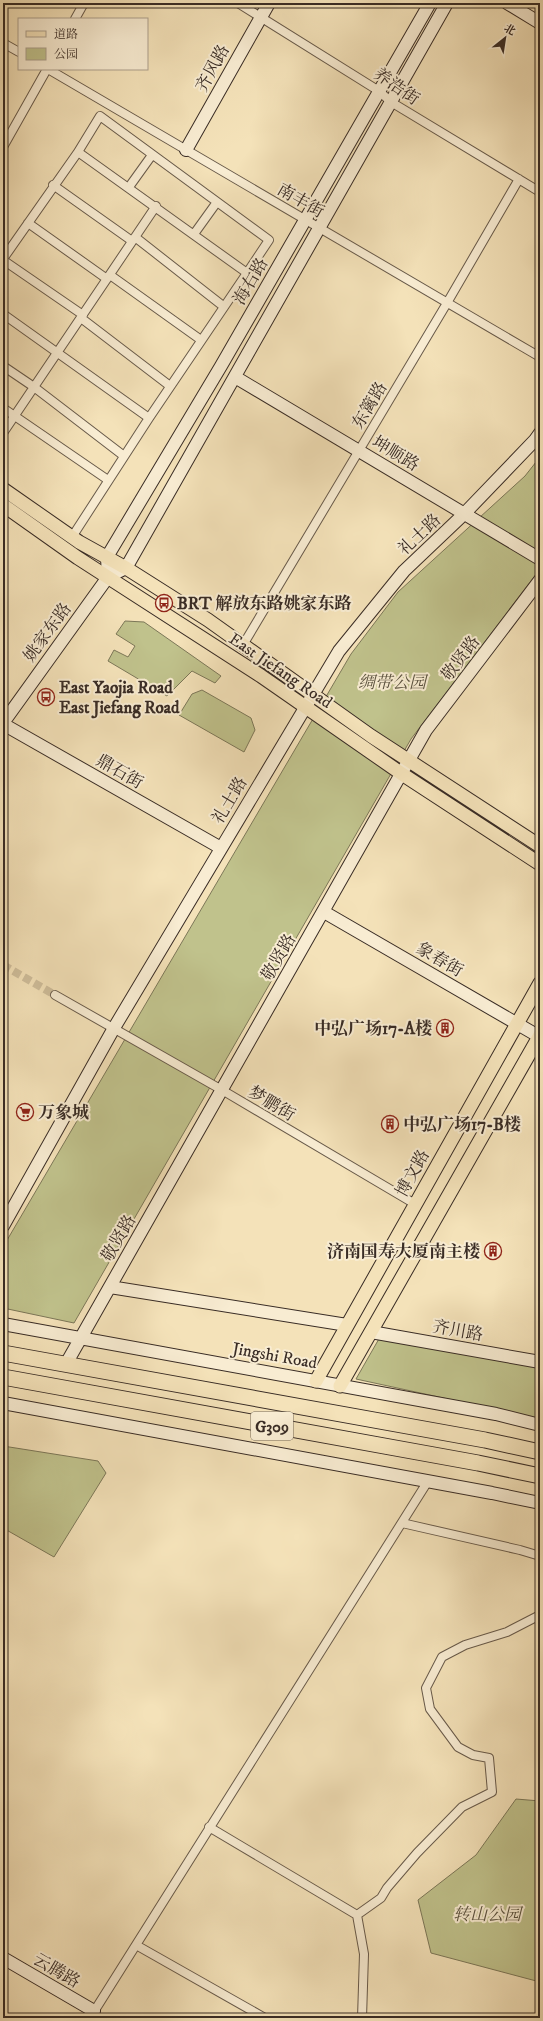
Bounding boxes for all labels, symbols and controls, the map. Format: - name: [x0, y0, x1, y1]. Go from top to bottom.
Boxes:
- legend: [18, 18, 148, 70]
- north arrow: [485, 18, 525, 58]
- text: 北: [501, 21, 518, 39]
- text: 道路: [54, 27, 78, 42]
- street label: 齐风路: [191, 41, 235, 96]
- text: 公园: [54, 47, 78, 62]
- street label: 养浩街: [369, 63, 424, 110]
- street label: 南丰街: [273, 179, 328, 223]
- street label: 海右路: [229, 254, 273, 309]
- street label: 东篱路: [347, 378, 392, 433]
- street label: 坤顺路: [368, 431, 423, 476]
- street label: 礼士路: [394, 509, 446, 560]
- bus stop icon: BRT 解放东路姚家东路: [154, 593, 174, 613]
- place label: BRT 解放东路姚家东路: [177, 593, 352, 615]
- street label: 姚家东路: [19, 599, 77, 667]
- street label: East Jiefang Road: [224, 628, 337, 714]
- street label: 敬贤路: [437, 632, 485, 686]
- park label: 绸带公园: [358, 672, 429, 694]
- place label: East Yaojia Road East Jiefang Road: [59, 677, 180, 719]
- bus stop icon: East Yaojia Road East Jiefang Road: [36, 687, 56, 707]
- street label: 鼎石街: [92, 750, 147, 794]
- street label: 礼士路: [207, 773, 252, 828]
- street label: 敬贤路: [257, 930, 301, 985]
- street label: 象春街: [412, 938, 467, 982]
- place label: 中弘广场17-A楼: [314, 1018, 432, 1040]
- building icon: 中弘广场17-A楼: [435, 1018, 455, 1038]
- street label: 梦鹏街: [244, 1081, 299, 1126]
- supermarket icon: 万象城: [15, 1102, 35, 1122]
- place label: 万象城: [38, 1102, 89, 1124]
- building icon: 中弘广场17-B楼: [380, 1114, 400, 1134]
- place label: 中弘广场17-B楼: [403, 1114, 521, 1136]
- street label: 博文路: [391, 1146, 435, 1201]
- street label: 敬贤路: [97, 1211, 141, 1266]
- place label: 济南国寿大厦南主楼: [327, 1241, 480, 1263]
- building icon: 济南国寿大厦南主楼: [483, 1241, 503, 1261]
- street label: 齐川路: [431, 1316, 485, 1346]
- street label: Jingshi Road: [229, 1337, 319, 1374]
- road number: G309: [251, 1412, 293, 1440]
- park label: 转山公园: [453, 1904, 524, 1926]
- street label: 云腾路: [29, 1949, 84, 1993]

